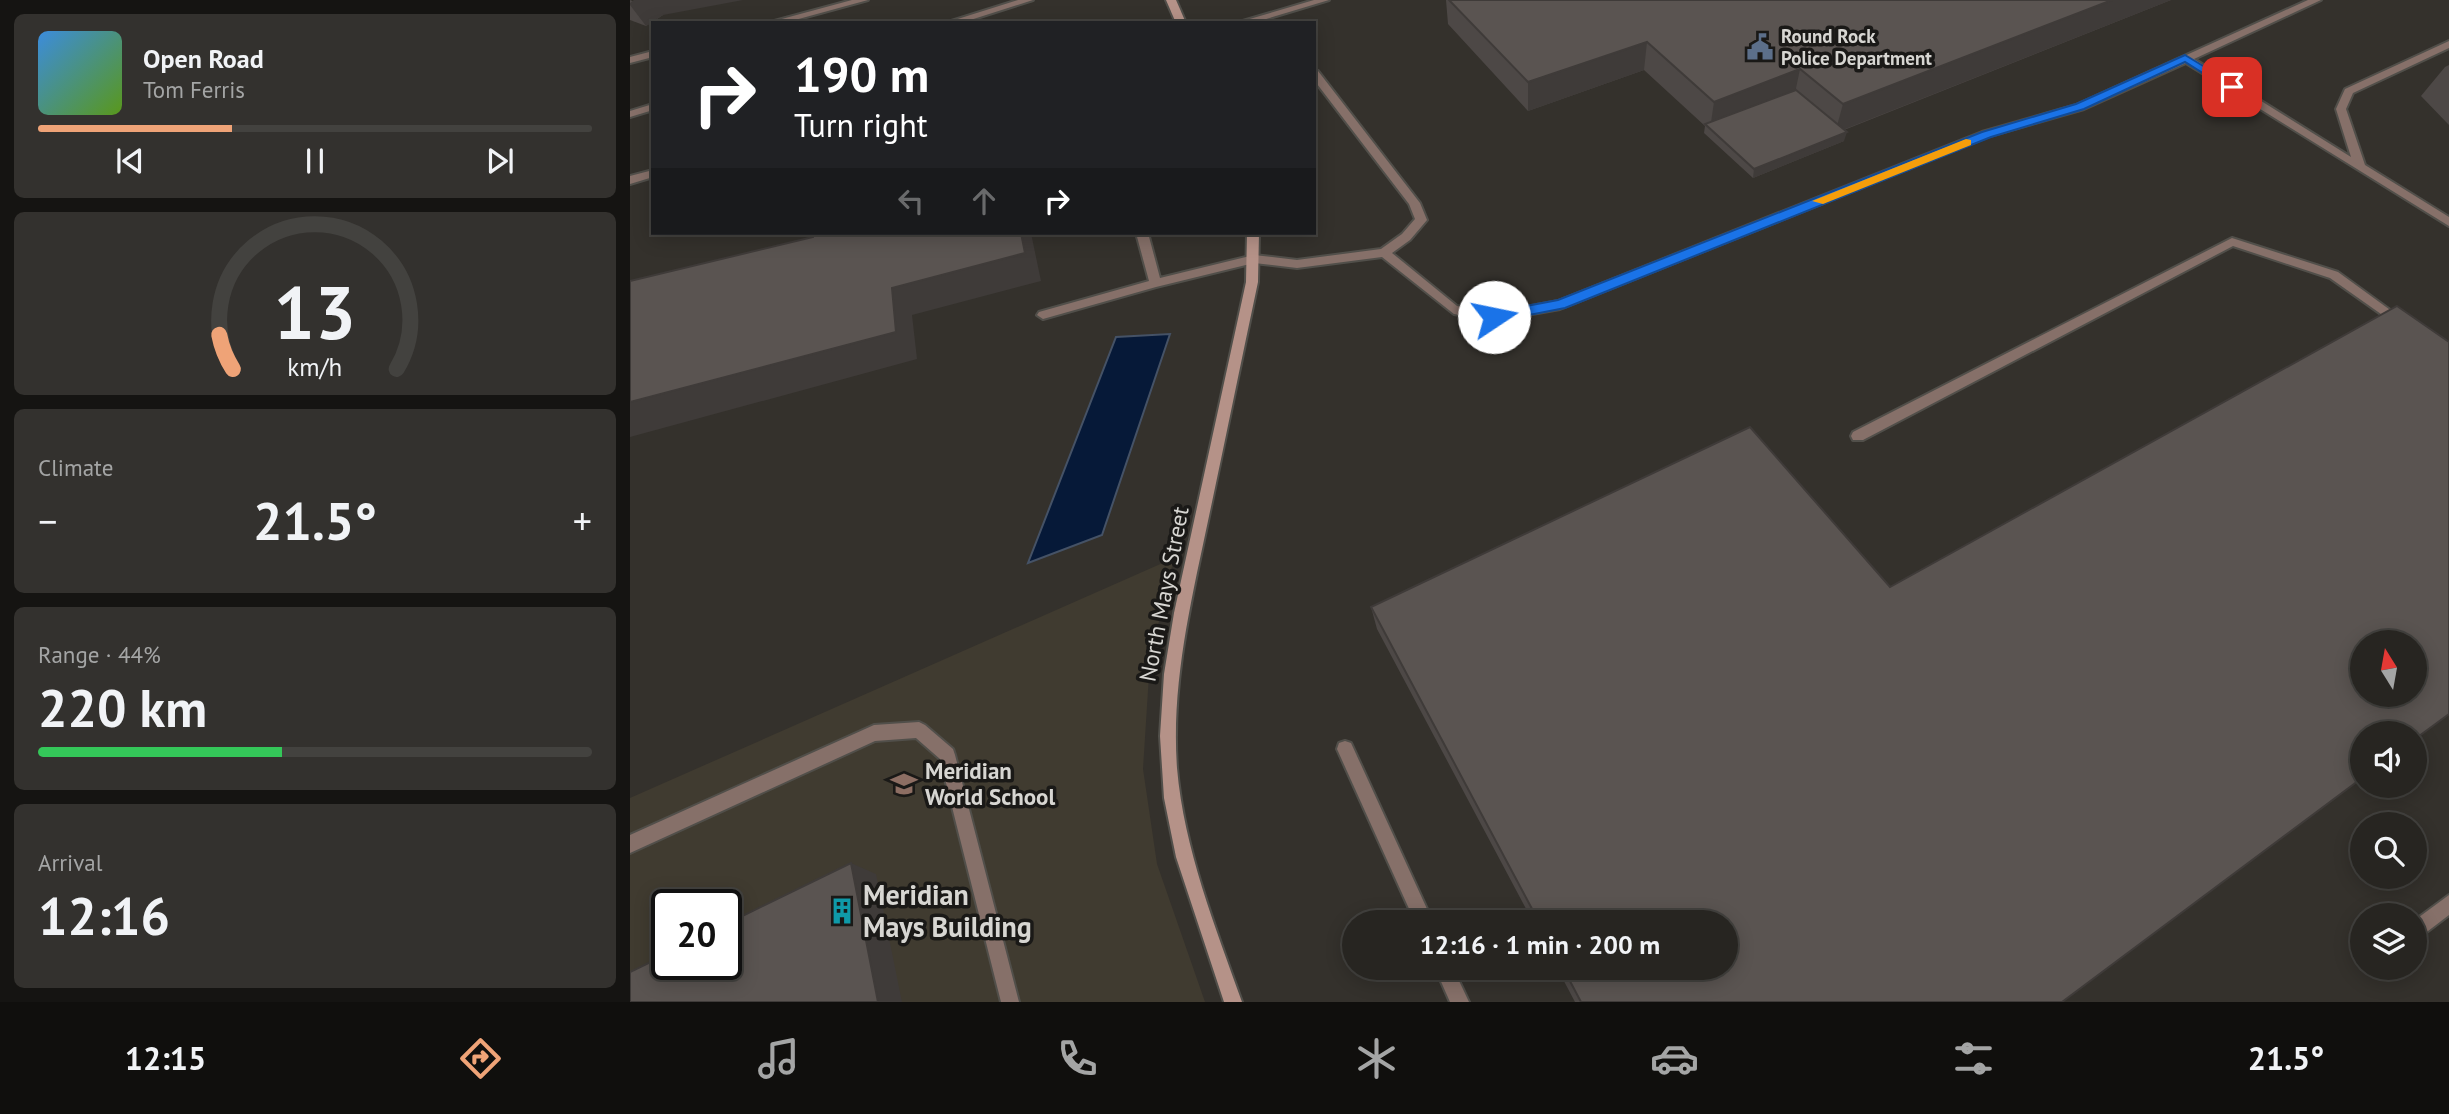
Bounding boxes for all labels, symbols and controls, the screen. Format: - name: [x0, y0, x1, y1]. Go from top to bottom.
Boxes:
- place label: Round Rock Police Department: [1781, 24, 1932, 70]
- public building icon: Round Rock Police Department: [1745, 32, 1775, 62]
- text: Open Road: [143, 42, 264, 75]
- text: 190 m: [794, 42, 929, 106]
- icon: right: [679, 49, 770, 140]
- pin: [2202, 57, 2262, 117]
- icon: arrive: [2213, 68, 2251, 106]
- text: Tom Ferris: [143, 75, 245, 104]
- text: Turn right: [794, 104, 928, 146]
- icon: previous: [111, 142, 149, 180]
- icon: pause: [296, 142, 334, 180]
- icon: next: [481, 142, 519, 180]
- icon: left: [892, 182, 930, 220]
- icon: ahead: [965, 182, 1003, 220]
- icon: right: [1038, 182, 1076, 220]
- text: 13: [274, 266, 356, 360]
- position arrow: [1457, 280, 1531, 354]
- text: km/h: [288, 351, 342, 383]
- text: Climate: [38, 453, 113, 482]
- text: 21.5°: [253, 487, 377, 554]
- text: −: [38, 496, 57, 545]
- text: +: [573, 496, 592, 545]
- street label: North Mays Street: [1132, 504, 1195, 684]
- north arrow: [2350, 630, 2427, 707]
- map controls: [2350, 630, 2427, 980]
- text: Range · 44%: [38, 640, 161, 669]
- text: 220 km: [38, 674, 207, 741]
- button: sound: [2350, 721, 2427, 798]
- place label: Meridian World School: [925, 756, 1055, 811]
- school or university icon: Meridian World School: [889, 769, 919, 799]
- button: search: [2350, 812, 2427, 889]
- text: Arrival: [38, 848, 102, 877]
- place label: Meridian Mays Building: [863, 876, 1032, 945]
- text: 12:16: [38, 882, 170, 949]
- speed limit sign: 20: [651, 889, 742, 980]
- building icon: Meridian Mays Building: [827, 896, 857, 926]
- button: layers: [2350, 903, 2427, 980]
- text: 12:16 · 1 min · 200 m: [1420, 928, 1660, 961]
- icon: directions: [456, 1034, 505, 1083]
- icon: music: [754, 1034, 803, 1083]
- icon: phone: [1053, 1034, 1102, 1083]
- icon: climate: [1352, 1034, 1401, 1083]
- icon: car: [1650, 1034, 1699, 1083]
- icon: filters: [1949, 1034, 1998, 1083]
- text: 12:15: [125, 1037, 206, 1079]
- text: 21.5°: [2248, 1037, 2324, 1079]

